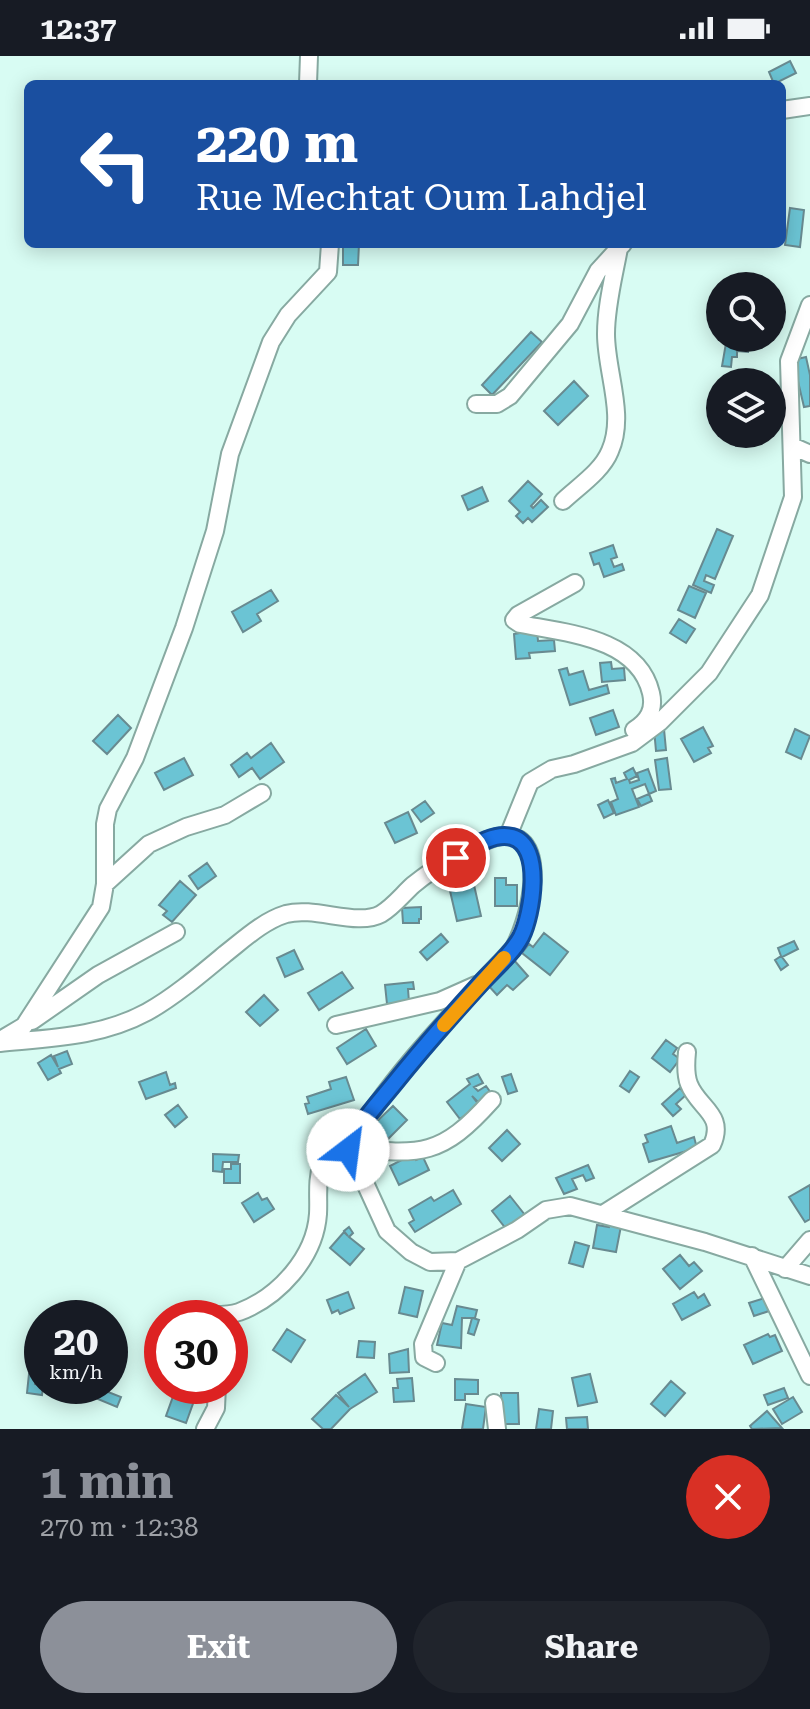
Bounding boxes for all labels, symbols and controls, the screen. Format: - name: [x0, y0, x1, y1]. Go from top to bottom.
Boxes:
- text: 12:37: [40, 11, 117, 46]
- text: 220 m: [196, 110, 358, 176]
- icon: left: [64, 112, 168, 216]
- text: Rue Mechtat Oum Lahdjel: [196, 177, 647, 219]
- map controls: [706, 272, 786, 448]
- button: search: [706, 272, 786, 352]
- button: layers: [706, 368, 786, 448]
- pin: [422, 824, 490, 892]
- icon: arrive: [434, 836, 478, 880]
- position arrow: [306, 1108, 390, 1192]
- speed limit sign: 30: [144, 1300, 248, 1404]
- text: 20: [54, 1318, 98, 1365]
- text: km/h: [49, 1360, 103, 1384]
- text: 1 min: [40, 1454, 173, 1510]
- button: close: [686, 1455, 770, 1539]
- text: 270 m · 12:38: [40, 1512, 199, 1542]
- button: Exit: [40, 1601, 397, 1693]
- button: Share: [413, 1601, 770, 1693]

